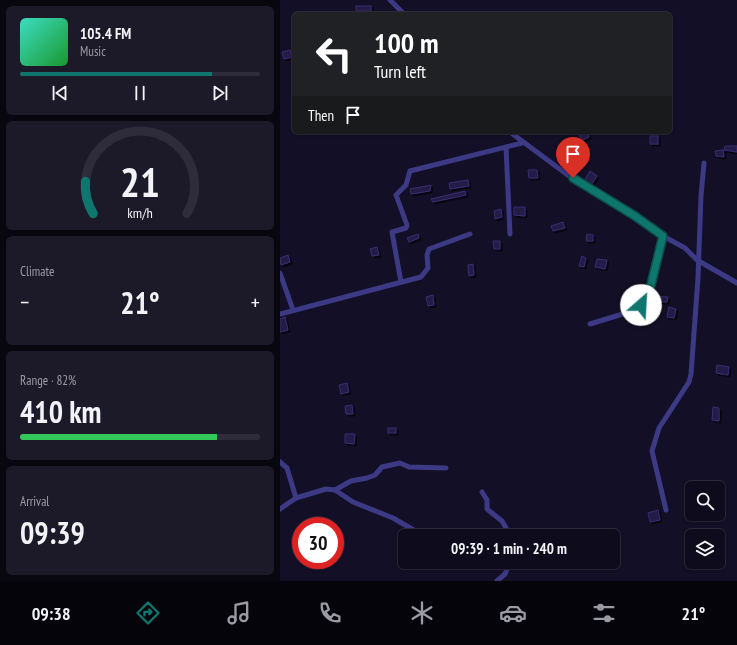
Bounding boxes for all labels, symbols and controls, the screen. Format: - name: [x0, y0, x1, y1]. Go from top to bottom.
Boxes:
- text: 105.4 FM: [80, 24, 131, 43]
- text: 100 m: [374, 24, 438, 61]
- icon: left: [308, 28, 360, 80]
- text: Music: [80, 43, 106, 60]
- text: Turn left: [374, 60, 426, 83]
- icon: previous: [49, 82, 71, 104]
- icon: pause: [129, 82, 151, 104]
- icon: next: [209, 82, 231, 104]
- icon: arrive: [342, 104, 364, 126]
- text: Then: [308, 106, 334, 125]
- pin: [556, 137, 590, 178]
- icon: arrive: [562, 143, 584, 165]
- text: 21: [120, 154, 160, 207]
- text: km/h: [127, 202, 153, 221]
- text: Climate: [20, 263, 54, 280]
- text: 21°: [120, 283, 160, 322]
- position arrow: [620, 284, 662, 326]
- text: −: [20, 288, 29, 316]
- text: +: [251, 288, 260, 316]
- text: Range · 82%: [20, 372, 76, 389]
- text: 410 km: [20, 392, 101, 431]
- map controls: [685, 481, 725, 569]
- button: search: [685, 481, 725, 521]
- text: Arrival: [20, 493, 49, 510]
- text: 09:39: [20, 513, 85, 552]
- speed limit sign: 30: [292, 517, 344, 569]
- button: layers: [685, 529, 725, 569]
- text: 09:39 · 1 min · 240 m: [451, 539, 567, 558]
- icon: directions: [134, 599, 162, 627]
- icon: music: [225, 599, 253, 627]
- icon: phone: [316, 599, 344, 627]
- icon: climate: [408, 599, 436, 627]
- icon: car: [499, 599, 527, 627]
- icon: filters: [590, 599, 618, 627]
- text: 09:38: [32, 602, 71, 625]
- text: 21°: [682, 602, 705, 625]

